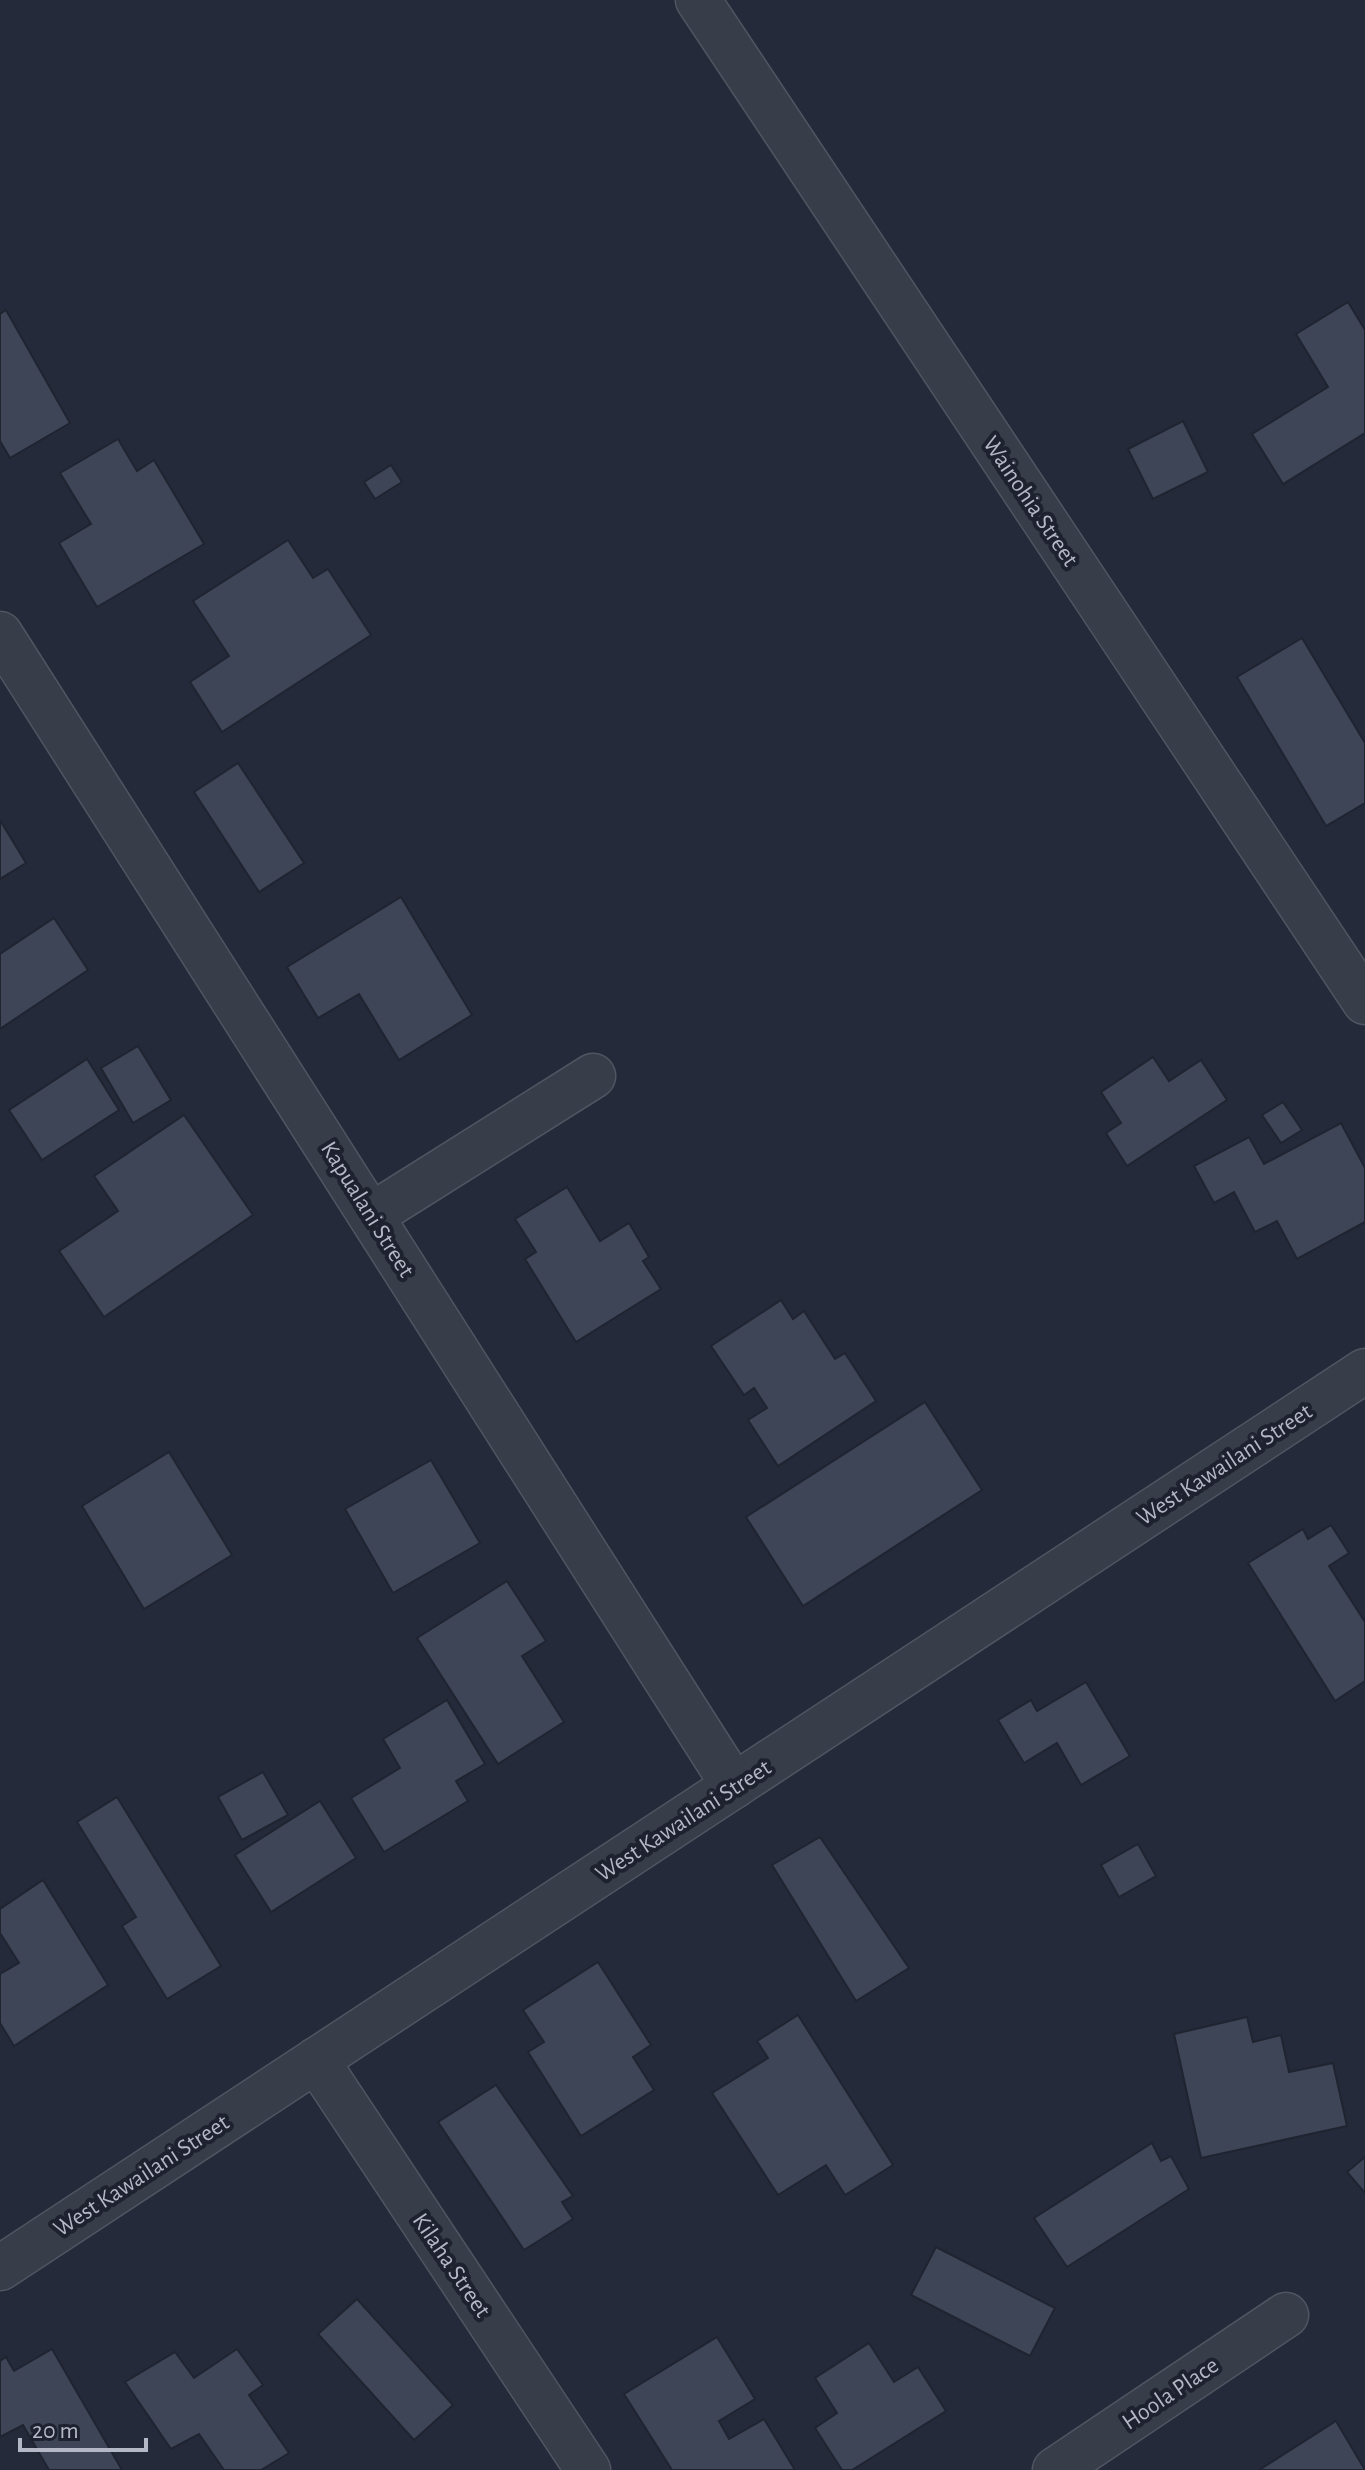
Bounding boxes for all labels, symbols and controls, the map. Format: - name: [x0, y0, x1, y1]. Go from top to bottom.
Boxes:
- street label: Wainohia Street: [978, 432, 1083, 571]
- street label: Kapualani Street: [316, 1137, 419, 1282]
- street label: West Kawailani Street: [1133, 1399, 1317, 1530]
- street label: West Kawailani Street: [592, 1755, 776, 1886]
- street label: West Kawailani Street: [50, 2110, 234, 2241]
- street label: Kilaha Street: [408, 2209, 495, 2322]
- street label: Hoola Place: [1118, 2353, 1223, 2435]
- scale bar: [20, 2402, 146, 2452]
- text: 20 m: [32, 2419, 79, 2443]

